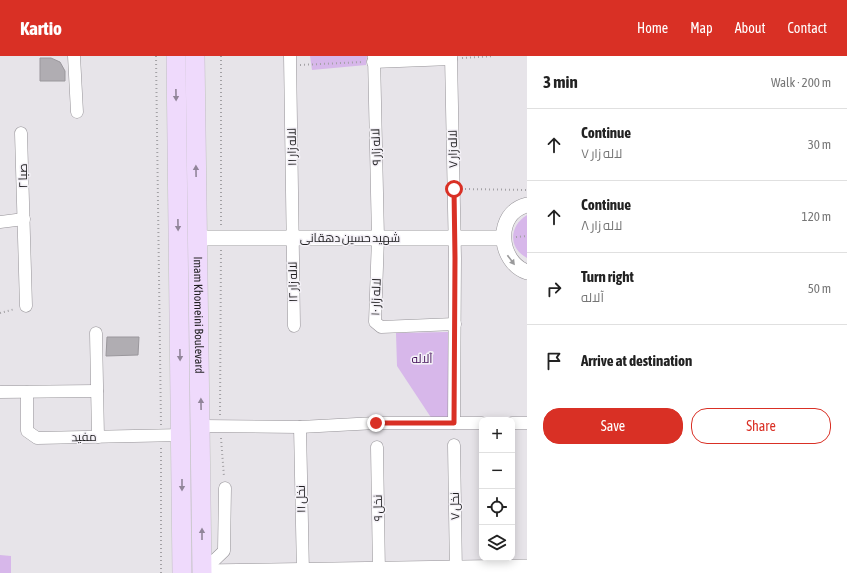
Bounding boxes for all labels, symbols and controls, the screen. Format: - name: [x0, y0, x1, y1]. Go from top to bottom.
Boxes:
- text: Kartio: [20, 17, 62, 39]
- text: Home: [637, 20, 668, 36]
- text: Map: [690, 20, 713, 36]
- text: About: [735, 20, 766, 36]
- text: Contact: [788, 20, 827, 36]
- text: 3 min: [543, 72, 578, 92]
- text: Walk · 200 m: [771, 75, 831, 90]
- one-way arrow: [173, 89, 179, 102]
- text: Continue: [581, 124, 631, 141]
- street label: لاله زار ۱۱: [285, 128, 299, 166]
- street label: لاله زار ۹: [368, 128, 384, 166]
- street label: لاله زار ۷: [446, 130, 460, 168]
- icon: ahead: [543, 134, 565, 156]
- text: 30 m: [808, 137, 831, 152]
- text: لاله زار ۷: [581, 146, 622, 161]
- street label: صبا ۲: [16, 163, 30, 189]
- one-way arrow: [193, 164, 199, 177]
- route start: [445, 180, 463, 198]
- text: Continue: [581, 196, 631, 213]
- icon: ahead: [543, 206, 565, 228]
- text: 120 m: [802, 209, 831, 224]
- text: لاله زار ۸: [581, 218, 622, 233]
- one-way arrow: [175, 219, 181, 232]
- street label: شهید حسین دهقانی: [300, 231, 400, 245]
- one-way arrow: [507, 254, 515, 265]
- street label: Imam Khomeini Boulevard: [191, 256, 206, 374]
- street label: لاله زار ۱۲: [286, 261, 300, 303]
- text: Turn right: [581, 268, 634, 285]
- street label: لاله زار ۱۰: [368, 278, 384, 316]
- icon: right: [543, 278, 565, 300]
- text: 50 m: [808, 281, 831, 296]
- text: آلاله: [581, 290, 604, 305]
- one-way arrow: [177, 349, 184, 361]
- icon: arrive: [543, 350, 565, 372]
- park label: آلاله: [411, 352, 433, 366]
- text: Arrive at destination: [581, 352, 692, 369]
- one-way arrow: [197, 398, 204, 410]
- button: Save: [543, 408, 683, 444]
- button: Share: [691, 408, 831, 444]
- route end: [367, 414, 385, 432]
- map controls: [479, 417, 515, 561]
- button: +: [479, 417, 515, 453]
- street label: مفید: [71, 430, 97, 444]
- button: −: [479, 453, 515, 489]
- one-way arrow: [179, 479, 185, 492]
- street label: نخل ۱۱: [294, 485, 308, 513]
- button: locate: [479, 489, 515, 525]
- street label: نخل ۷: [448, 492, 462, 520]
- street label: نخل ۹: [371, 495, 385, 521]
- button: layers: [479, 525, 515, 561]
- one-way arrow: [199, 527, 205, 540]

